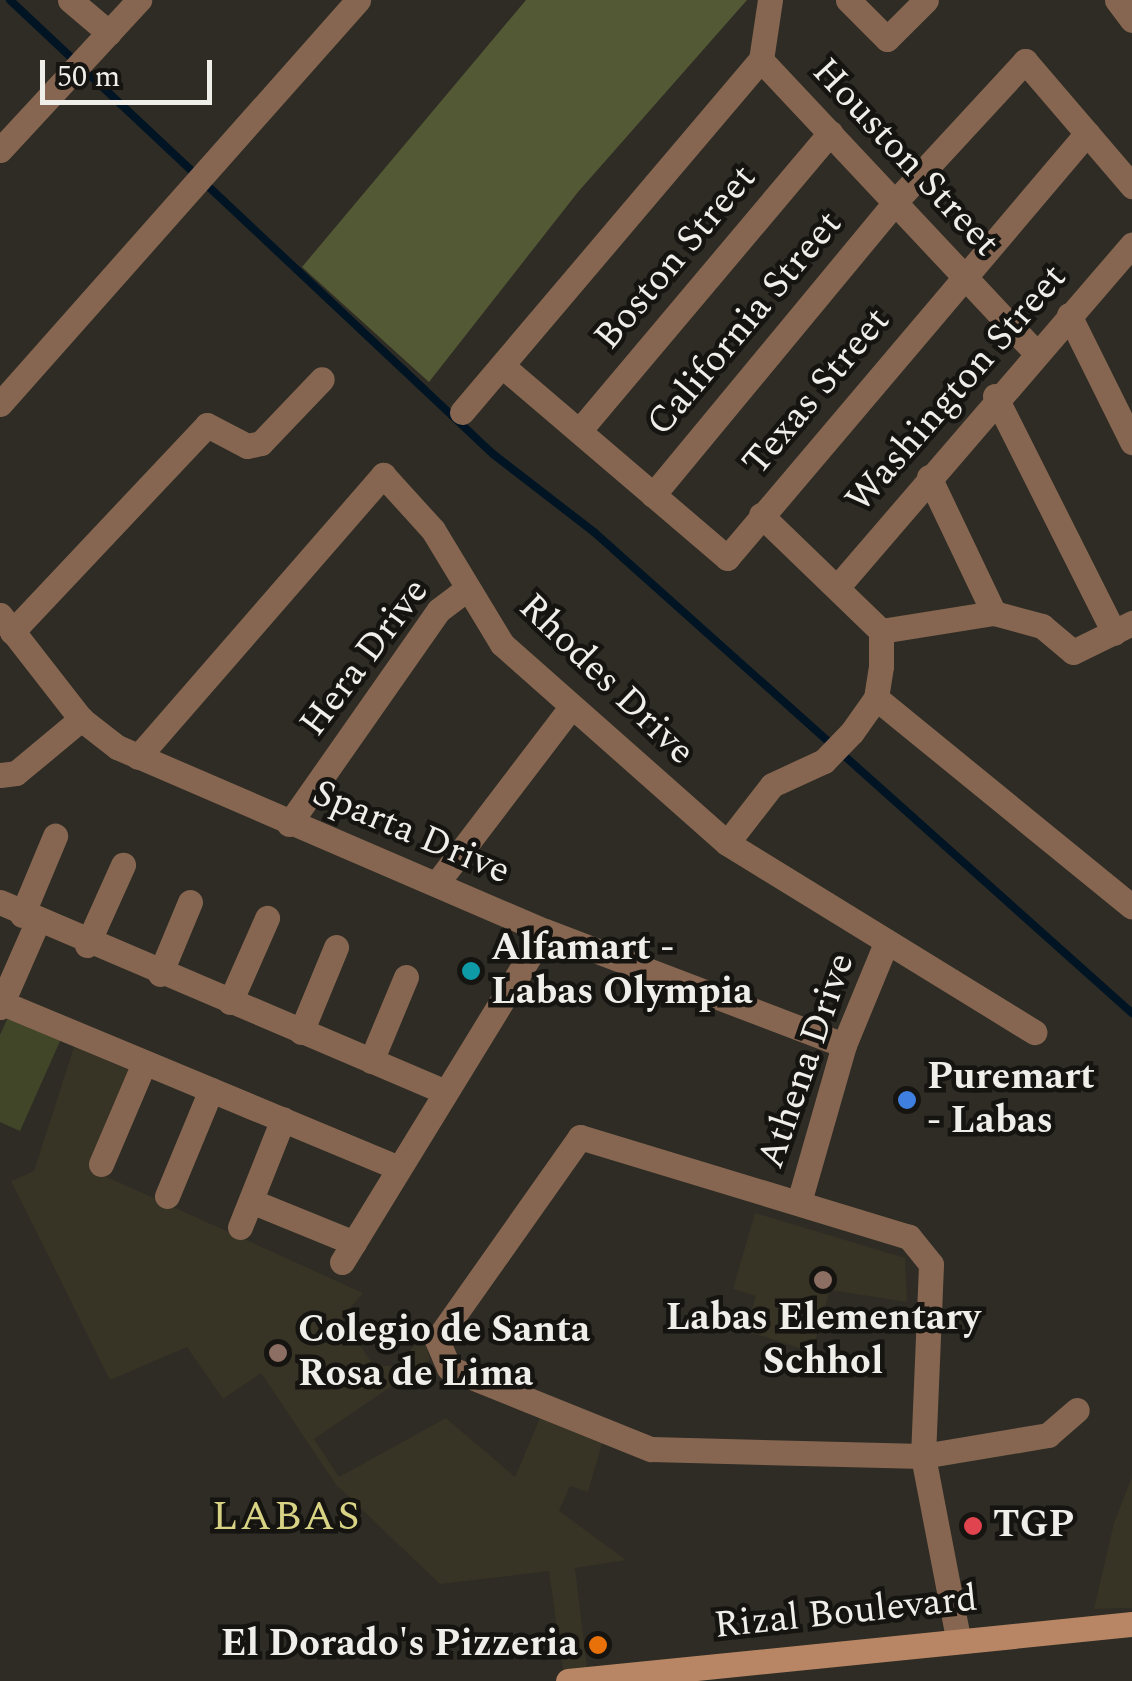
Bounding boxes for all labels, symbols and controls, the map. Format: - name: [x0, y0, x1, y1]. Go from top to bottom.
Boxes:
- scale bar: [45, 40, 218, 102]
- street label: Houston Street: [802, 50, 1008, 266]
- text: 50 m: [57, 54, 120, 100]
- street label: Boston Street: [586, 156, 766, 360]
- street label: California Street: [638, 202, 852, 446]
- street label: Washington Street: [837, 256, 1077, 522]
- street label: Texas Street: [734, 299, 900, 485]
- street label: Hera Drive: [291, 570, 439, 746]
- street label: Rhodes Drive: [509, 585, 703, 775]
- street label: Sparta Drive: [305, 771, 517, 895]
- place label: Alfamart - Labas Olympia: [491, 926, 753, 1016]
- street label: Athena Drive: [749, 947, 865, 1175]
- marker: Alfamart - Labas Olympia: [460, 960, 482, 982]
- place label: Puremart - Labas: [927, 1055, 1095, 1144]
- marker: Puremart - Labas: [896, 1089, 918, 1111]
- marker: Labas Elementary Schhol: [812, 1269, 834, 1291]
- place label: Labas Elementary Schhol: [666, 1296, 980, 1386]
- place label: Colegio de Santa Rosa de Lima: [298, 1308, 590, 1398]
- marker: Colegio de Santa Rosa de Lima: [267, 1342, 289, 1364]
- district label: LABAS: [212, 1492, 362, 1542]
- place label: TGP: [993, 1503, 1074, 1549]
- marker: TGP: [962, 1515, 984, 1537]
- street label: Rizal Boulevard: [712, 1577, 980, 1649]
- place label: El Dorado's Pizzeria: [221, 1622, 578, 1668]
- marker: El Dorado's Pizzeria: [587, 1634, 609, 1656]

